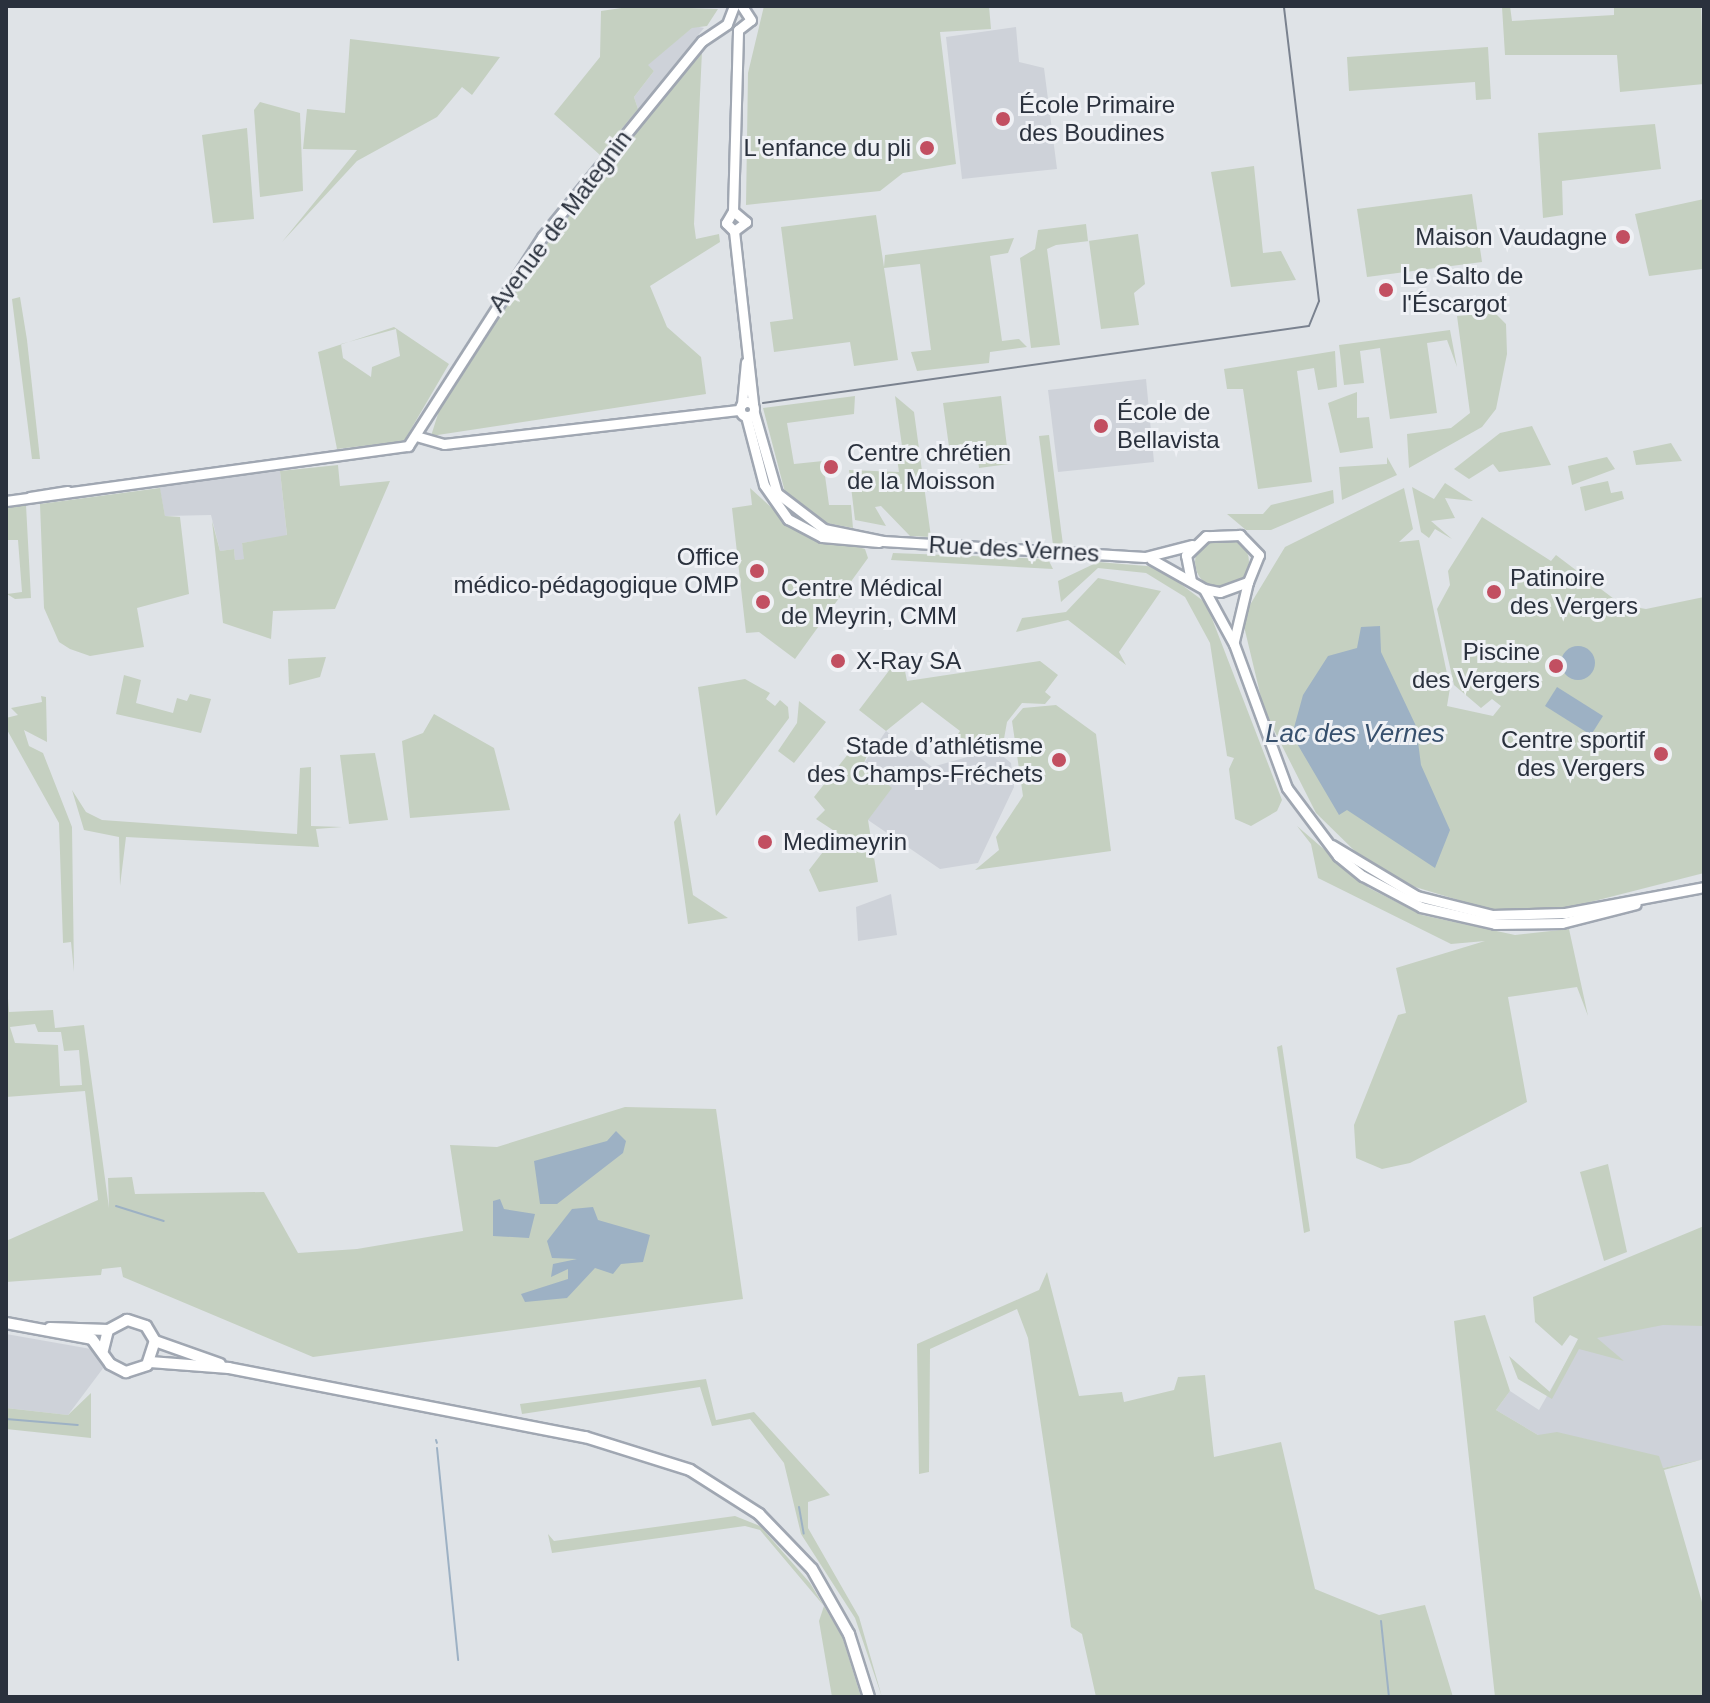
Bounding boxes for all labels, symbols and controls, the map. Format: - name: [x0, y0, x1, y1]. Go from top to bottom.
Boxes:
- place label: École Primaire des Boudines: [1019, 91, 1175, 147]
- marker: École Primaire des Boudines: [994, 110, 1012, 128]
- street label: Avenue de Mategnin: [482, 125, 638, 317]
- place label: L'enfance du pli: [744, 134, 911, 162]
- marker: L'enfance du pli: [918, 139, 936, 157]
- place label: Maison Vaudagne: [1415, 223, 1607, 251]
- marker: Maison Vaudagne: [1614, 228, 1632, 246]
- place label: Le Salto de l'Éscargot: [1402, 262, 1523, 318]
- marker: Le Salto de l'Éscargot: [1377, 281, 1395, 299]
- place label: École de Bellavista: [1117, 398, 1220, 454]
- marker: École de Bellavista: [1092, 417, 1110, 435]
- place label: Centre chrétien de la Moisson: [847, 439, 1011, 495]
- marker: Centre chrétien de la Moisson: [822, 458, 840, 476]
- street label: Rue des Vernes: [928, 530, 1100, 568]
- place label: Office médico-pédagogique OMP: [453, 543, 739, 599]
- marker: Office médico-pédagogique OMP: [746, 560, 768, 582]
- place label: Patinoire des Vergers: [1510, 564, 1638, 620]
- place label: Centre Médical de Meyrin, CMM: [781, 574, 957, 630]
- marker: Patinoire des Vergers: [1485, 583, 1503, 601]
- marker: Centre Médical de Meyrin, CMM: [752, 591, 774, 613]
- place label: Piscine des Vergers: [1412, 638, 1540, 694]
- place label: X-Ray SA: [856, 647, 961, 675]
- marker: X-Ray SA: [827, 650, 849, 672]
- marker: Piscine des Vergers: [1547, 657, 1565, 675]
- water label: Lac des Vernes: [1265, 718, 1445, 750]
- place label: Centre sportif des Vergers: [1501, 726, 1645, 782]
- place label: Stade d’athlétisme des Champs-Fréchets: [807, 732, 1043, 788]
- marker: Centre sportif des Vergers: [1652, 745, 1670, 763]
- marker: Stade d’athlétisme des Champs-Fréchets: [1050, 751, 1068, 769]
- place label: Medimeyrin: [783, 828, 907, 856]
- marker: Medimeyrin: [754, 831, 776, 853]

